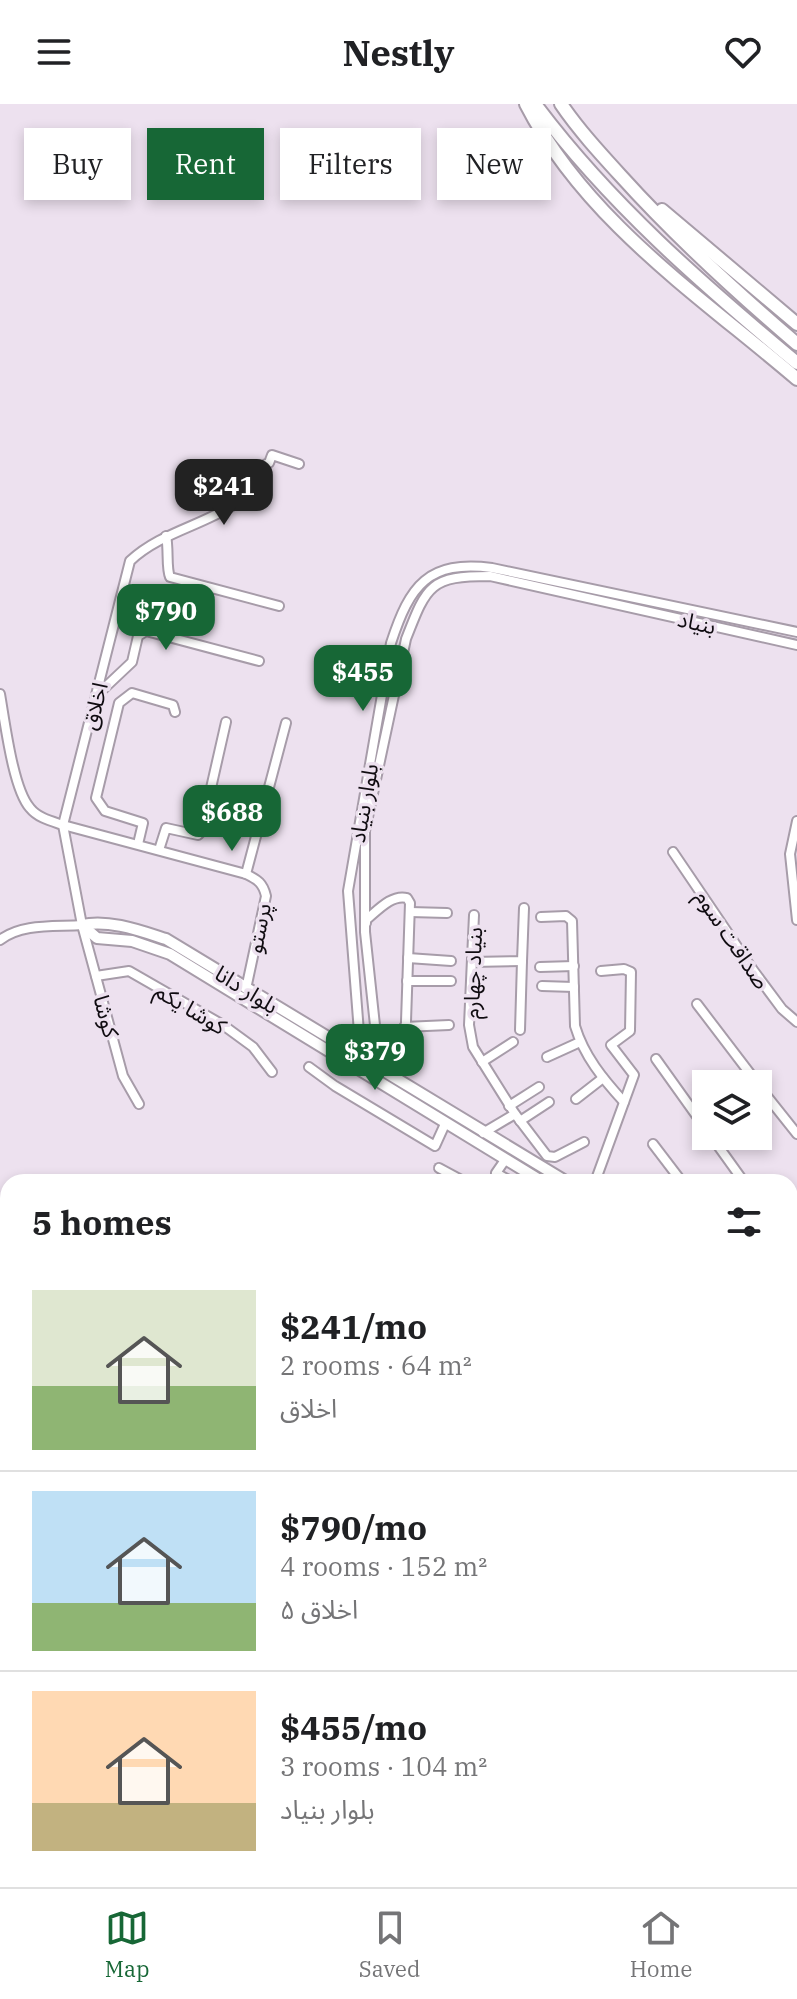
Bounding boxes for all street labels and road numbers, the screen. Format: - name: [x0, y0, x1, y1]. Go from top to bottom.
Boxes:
- street label: بنیاد: [675, 604, 719, 640]
- street label: اخلاق: [74, 679, 114, 733]
- street label: بلوار بنیاد: [342, 761, 384, 845]
- street label: صداقت سوم: [687, 884, 777, 996]
- street label: پرستو: [239, 900, 278, 956]
- street label: بنیاد چهارم: [456, 927, 491, 1020]
- street label: بلوار دانا: [210, 958, 284, 1020]
- street label: کوشا یکم: [148, 975, 233, 1044]
- street label: کوشا: [87, 991, 127, 1041]

